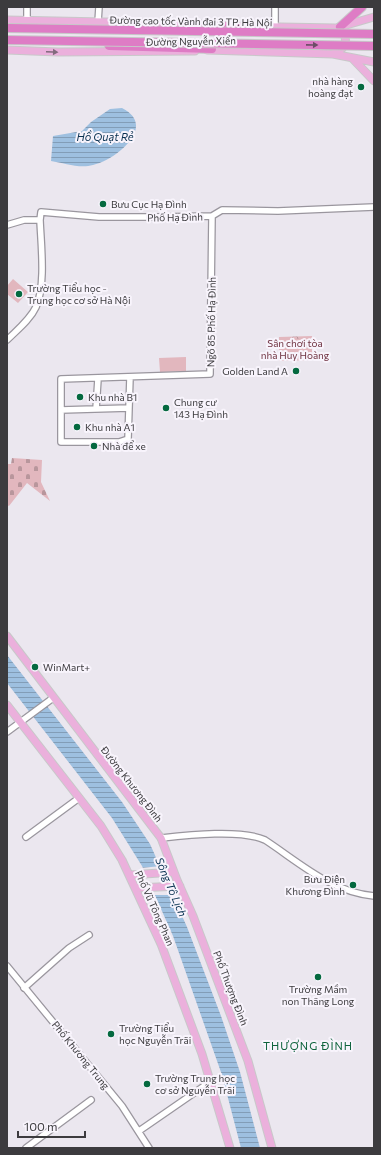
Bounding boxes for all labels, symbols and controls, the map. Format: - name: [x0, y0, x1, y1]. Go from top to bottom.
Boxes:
- street label: Đường cao tốc Vành đai 3 TP. Hà Nội: [109, 14, 272, 28]
- street label: Đường Nguyễn Xiển: [145, 34, 236, 48]
- one-way arrow: [306, 42, 319, 48]
- one-way arrow: [46, 49, 59, 55]
- place label: nhà hàng hoàng đạt: [308, 75, 354, 99]
- marker: nhà hàng hoàng đạt: [356, 82, 366, 92]
- water label: Hồ Quạt Rẻ: [76, 129, 134, 143]
- place label: Bưu Cục Hạ Đình: [111, 198, 187, 210]
- marker: Bưu Cục Hạ Đình: [98, 199, 108, 209]
- street label: Phố Hạ Đình: [147, 211, 203, 223]
- street label: Ngõ 85 Phố Hạ Đình: [204, 277, 218, 367]
- place label: Trường Tiểu học - Trung học cơ sở Hà Nội: [27, 282, 131, 306]
- marker: Trường Tiểu học - Trung học cơ sở Hà Nội: [14, 289, 24, 299]
- park label: Sân chơi tòa nhà Huy Hoàng: [261, 337, 330, 361]
- place label: Golden Land A: [222, 365, 288, 377]
- marker: Golden Land A: [291, 366, 301, 376]
- place label: Khu nhà B1: [88, 391, 137, 403]
- marker: Khu nhà B1: [75, 392, 85, 402]
- place label: Chung cư 143 Hạ Đình: [174, 396, 228, 420]
- marker: Chung cư 143 Hạ Đình: [161, 403, 171, 413]
- place label: Khu nhà A1: [85, 421, 135, 433]
- marker: Khu nhà A1: [72, 422, 82, 432]
- place label: Nhà để xe: [102, 440, 146, 452]
- marker: Nhà để xe: [89, 441, 99, 451]
- place label: WinMart+: [43, 661, 90, 673]
- marker: WinMart+: [30, 662, 40, 672]
- street label: Đường Khương Đình: [98, 743, 165, 824]
- water label: Sông Tô Lịch: [153, 855, 190, 918]
- street label: Phố Vũ Tông Phan: [133, 868, 177, 948]
- place label: Bưu Điện Khương Đình: [285, 873, 345, 897]
- marker: Bưu Điện Khương Đình: [348, 880, 358, 890]
- street label: Phố Thượng Đình: [211, 949, 251, 1027]
- marker: Trường Mầm non Thăng Long: [313, 972, 323, 982]
- place label: Trường Mầm non Thăng Long: [282, 983, 355, 1007]
- street label: Phố Khương Trung: [50, 1018, 113, 1092]
- place label: Trường Tiểu học Nguyễn Trãi: [119, 1022, 191, 1046]
- marker: Trường Tiểu học Nguyễn Trãi: [106, 1029, 116, 1039]
- district label: THƯỢNG ĐÌNH: [263, 1038, 353, 1052]
- place label: Trường Trung học cơ sở Nguyễn Trãi: [155, 1072, 235, 1096]
- marker: Trường Trung học cơ sở Nguyễn Trãi: [142, 1079, 152, 1089]
- scale bar: [18, 1113, 85, 1139]
- text: 100 m: [24, 1119, 58, 1133]

